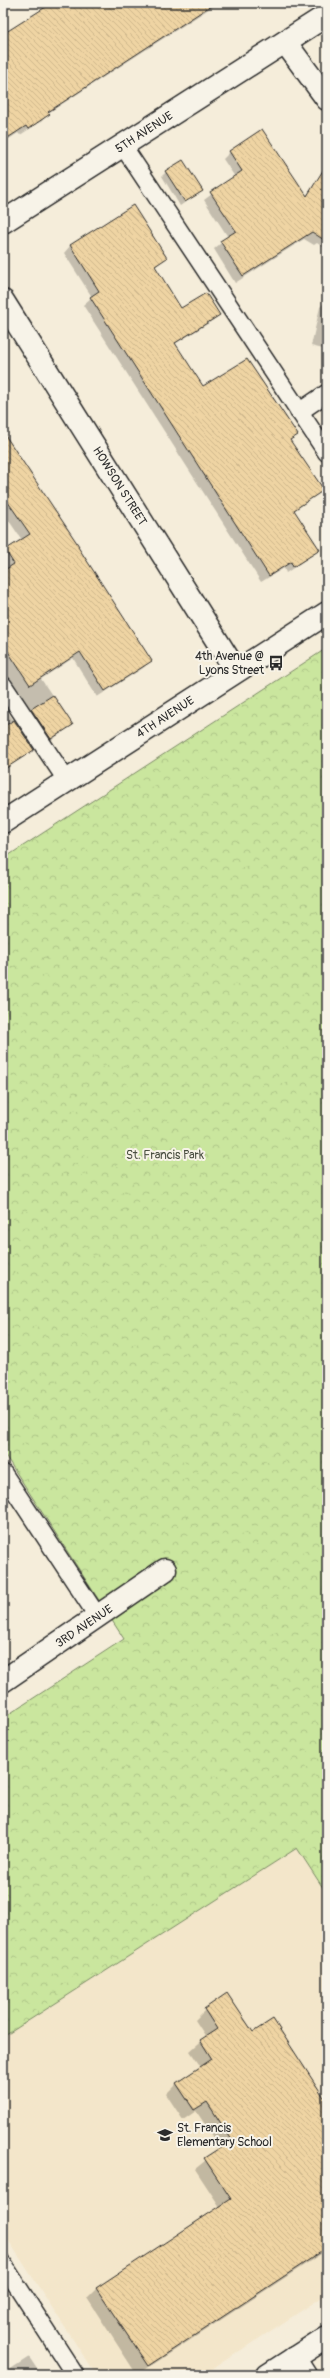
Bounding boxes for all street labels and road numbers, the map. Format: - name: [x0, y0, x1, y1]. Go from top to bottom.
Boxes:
- street label: 5TH AVENUE: [113, 108, 176, 157]
- street label: HOWSON STREET: [89, 444, 150, 529]
- street label: 4TH AVENUE: [134, 693, 197, 742]
- street label: 3RD AVENUE: [53, 1602, 116, 1651]

